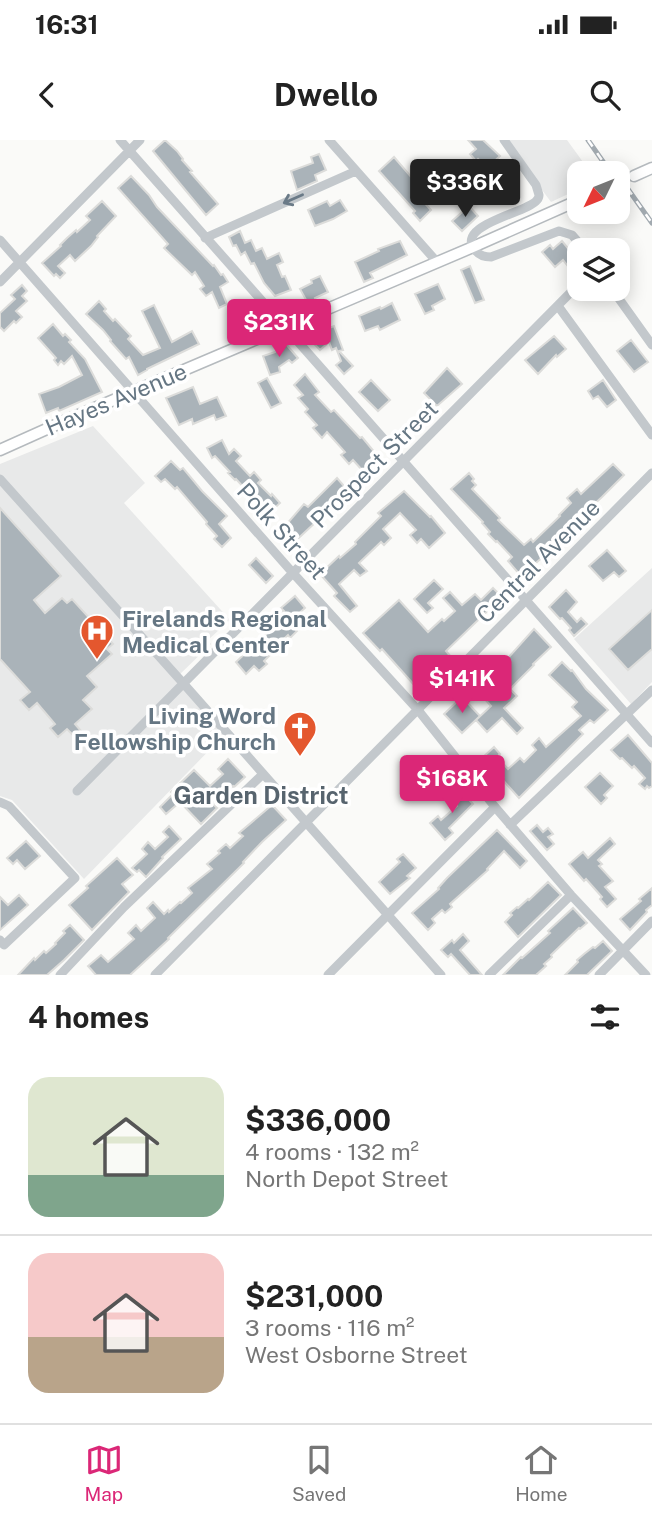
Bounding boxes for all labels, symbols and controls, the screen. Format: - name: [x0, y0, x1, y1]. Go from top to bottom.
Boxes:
- text: 16:31: [35, 9, 99, 40]
- icon: back: [28, 76, 66, 114]
- text: Dwello: [274, 76, 378, 113]
- icon: search: [586, 76, 624, 114]
- pin: $336K: [416, 160, 514, 219]
- north arrow: [567, 161, 630, 224]
- map controls: [567, 161, 630, 301]
- text: $336K: [426, 168, 504, 195]
- one-way arrow: [283, 193, 305, 206]
- button: layers: [567, 238, 630, 301]
- pin: $231K: [230, 300, 328, 359]
- text: $231K: [243, 308, 315, 335]
- street label: Hayes Avenue: [41, 357, 191, 441]
- street label: Prospect Street: [305, 395, 443, 533]
- street label: Polk Street: [232, 477, 332, 585]
- street label: Central Avenue: [471, 494, 605, 628]
- place label: Firelands Regional Medical Center: [122, 605, 327, 658]
- hospital icon: Firelands Regional Medical Center: [78, 612, 116, 661]
- pin: $141K: [413, 656, 511, 715]
- text: $141K: [429, 664, 495, 691]
- place label: Living Word Fellowship Church: [74, 702, 276, 755]
- church icon: Living Word Fellowship Church: [281, 709, 319, 758]
- pin: $168K: [403, 756, 501, 815]
- text: $168K: [416, 764, 488, 791]
- district label: Garden District: [173, 781, 349, 809]
- icon: filters: [586, 998, 624, 1036]
- text: 4 homes: [28, 999, 149, 1035]
- text: $336,000: [245, 1102, 391, 1138]
- icon: home: [84, 1105, 168, 1189]
- text: 4 rooms · 132 m²: [245, 1138, 419, 1165]
- text: North Depot Street: [245, 1165, 449, 1192]
- text: $231,000: [245, 1278, 383, 1314]
- icon: home: [84, 1281, 168, 1365]
- text: 3 rooms · 116 m²: [245, 1314, 415, 1341]
- text: West Osborne Street: [245, 1341, 468, 1368]
- tab: Map: [84, 1441, 123, 1505]
- tab: Saved: [292, 1441, 346, 1505]
- tab: Home: [515, 1441, 568, 1505]

